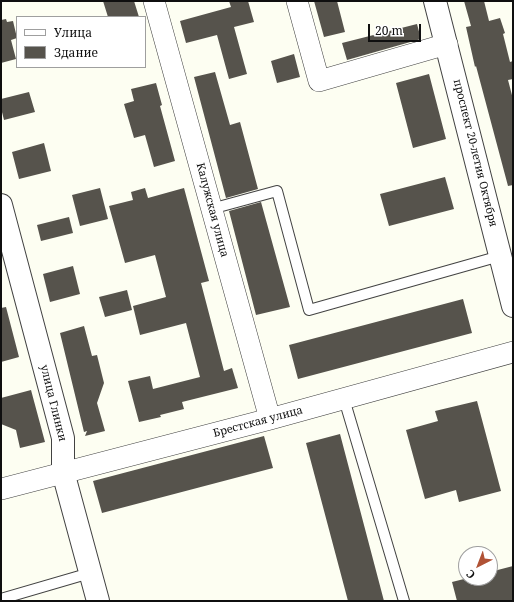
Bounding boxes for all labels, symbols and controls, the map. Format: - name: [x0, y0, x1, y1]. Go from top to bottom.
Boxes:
- legend: [16, 16, 146, 68]
- scale bar: [370, 16, 423, 42]
- text: 20 m: [375, 22, 403, 39]
- text: Улица: [54, 24, 92, 41]
- text: Здание: [54, 44, 98, 61]
- street label: проспект 20-летия Октября: [450, 78, 500, 228]
- street label: Калужская улица: [193, 161, 231, 259]
- street label: улица Глинки: [37, 363, 69, 443]
- street label: Брестская улица: [212, 404, 304, 440]
- north arrow: [458, 546, 498, 586]
- text: С: [463, 567, 478, 583]

